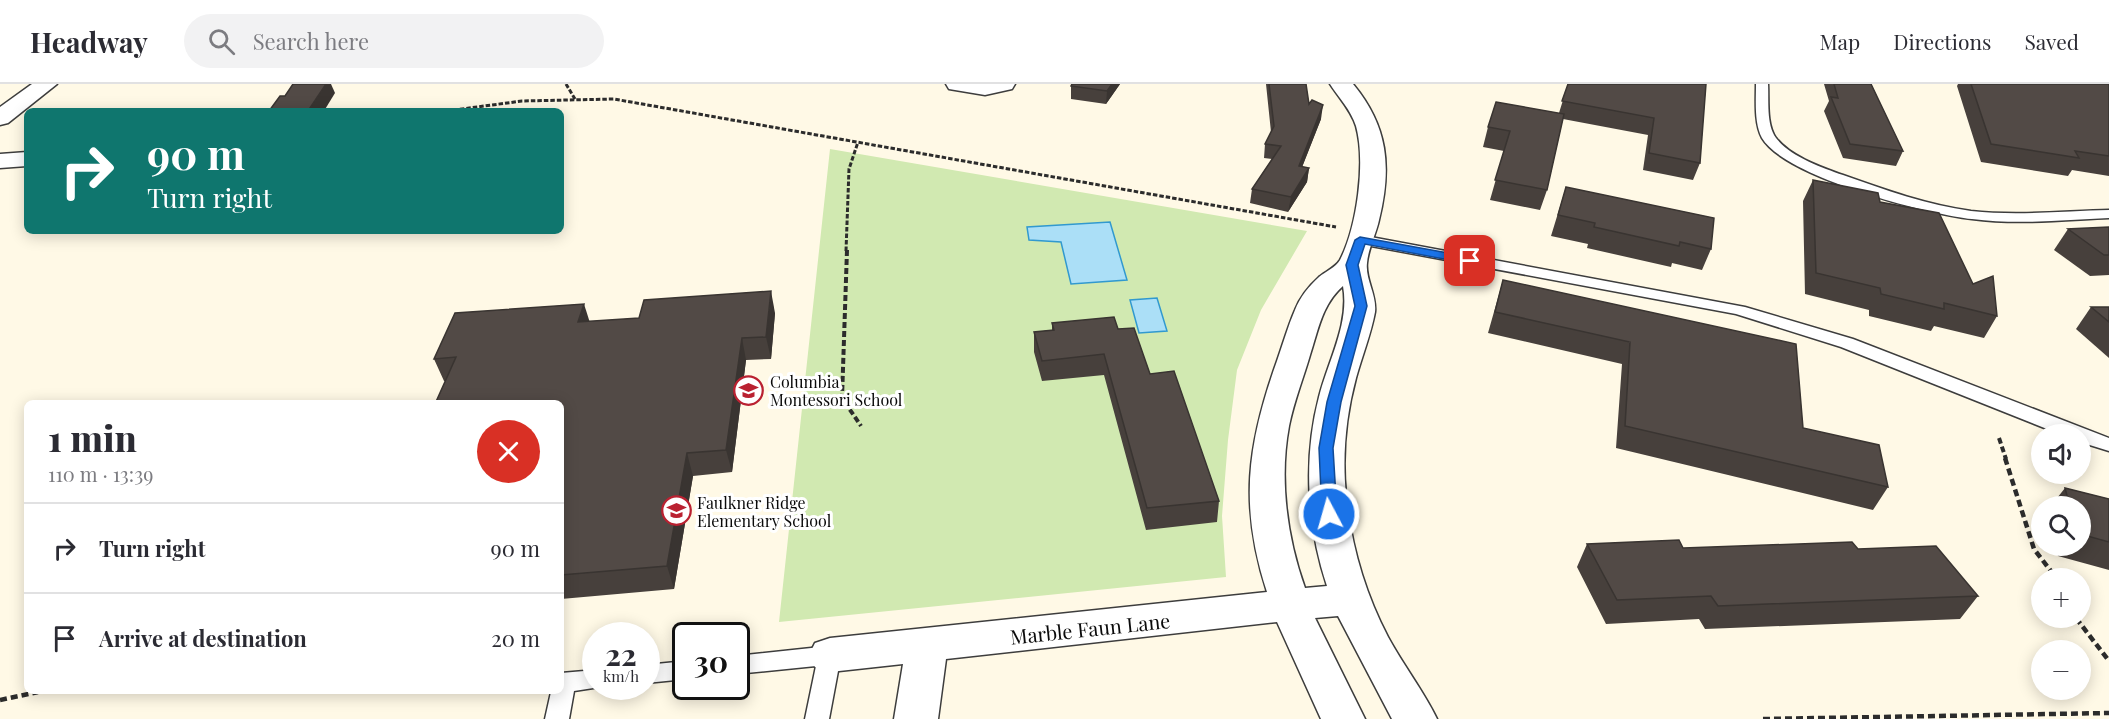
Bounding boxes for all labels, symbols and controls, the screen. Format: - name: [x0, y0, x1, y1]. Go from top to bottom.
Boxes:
- search box: [184, 14, 604, 68]
- text: Headway: [30, 23, 148, 60]
- icon: search: [205, 25, 238, 58]
- text: Search here: [253, 26, 369, 56]
- text: Map: [1819, 27, 1860, 55]
- text: Directions: [1893, 27, 1991, 55]
- text: Saved: [2024, 27, 2079, 55]
- text: 90 m: [147, 125, 245, 181]
- icon: right: [48, 132, 126, 210]
- text: Turn right: [147, 179, 272, 215]
- pin: [1444, 235, 1495, 286]
- icon: arrive: [1453, 244, 1486, 277]
- place label: Columbia Montessori School: [770, 371, 903, 410]
- school or university icon: Columbia Montessori School: [733, 374, 765, 406]
- text: 1 min: [48, 413, 137, 461]
- button: close: [477, 420, 540, 483]
- map controls: [2031, 424, 2091, 700]
- button: sound: [2031, 424, 2091, 484]
- text: 110 m · 13:39: [48, 460, 153, 487]
- position arrow: [1297, 482, 1361, 546]
- place label: Faulkner Ridge Elementary School: [697, 492, 832, 531]
- school or university icon: Faulkner Ridge Elementary School: [660, 495, 692, 527]
- button: search: [2031, 496, 2091, 556]
- icon: right: [48, 532, 81, 565]
- text: Turn right: [99, 533, 205, 563]
- text: 90 m: [491, 533, 540, 563]
- button: +: [2031, 568, 2091, 628]
- street label: Marble Faun Lane: [1009, 606, 1171, 650]
- icon: arrive: [48, 622, 81, 655]
- speed limit sign: 30: [672, 622, 750, 700]
- text: Arrive at destination: [99, 623, 307, 653]
- text: 20 m: [491, 623, 540, 653]
- text: 22: [605, 634, 637, 674]
- button: −: [2031, 640, 2091, 700]
- text: km/h: [603, 666, 639, 686]

